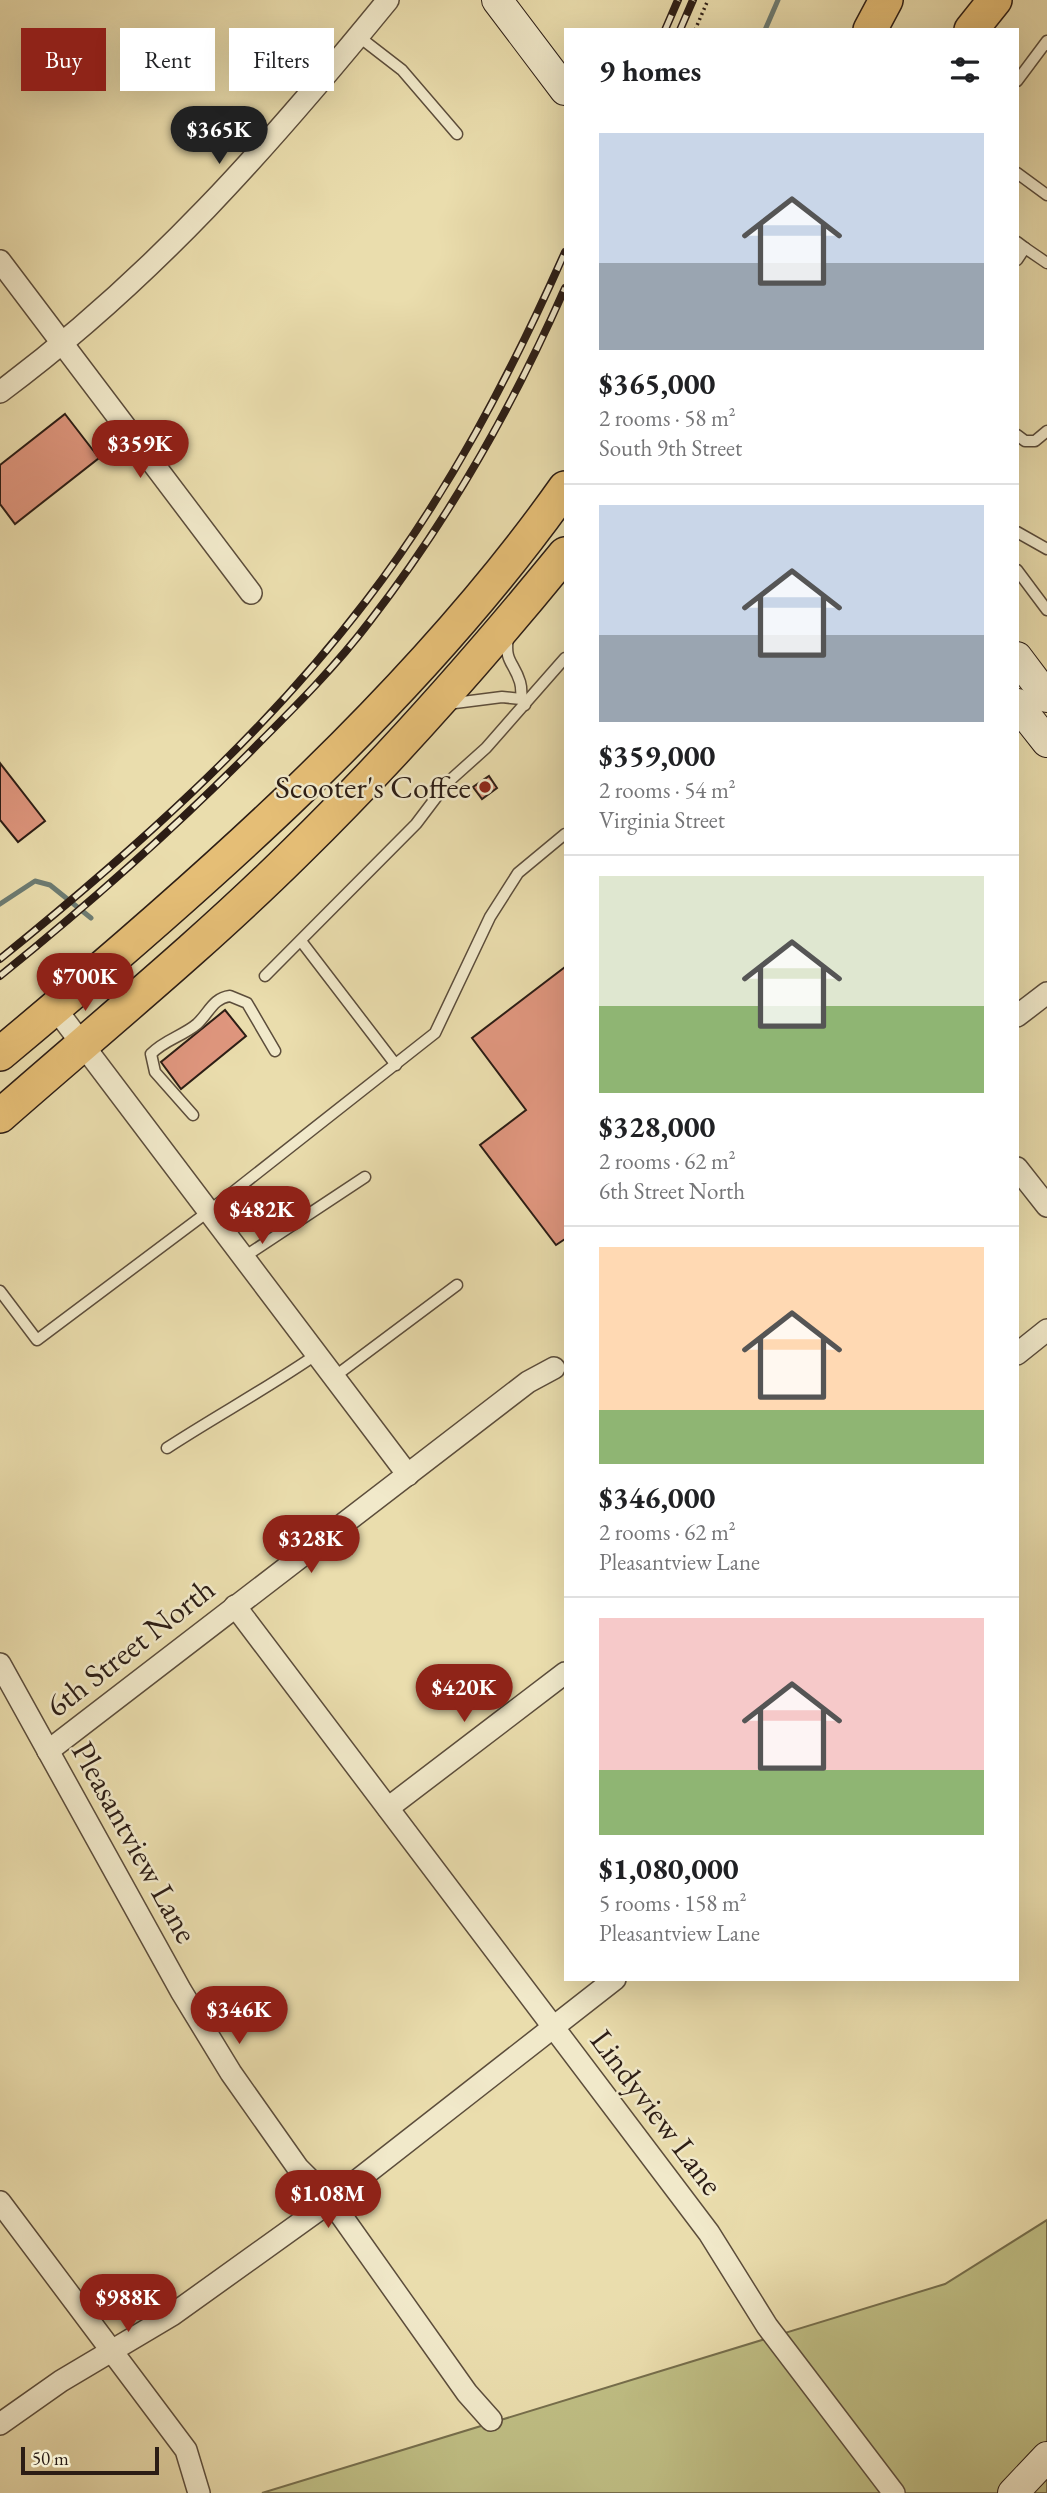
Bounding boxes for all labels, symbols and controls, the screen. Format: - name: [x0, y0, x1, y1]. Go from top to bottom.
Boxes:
- chip: Buy: [21, 28, 106, 91]
- chip: Rent: [120, 28, 215, 91]
- chip: Filters: [229, 28, 334, 91]
- text: 9 homes: [599, 51, 701, 90]
- icon: filters: [946, 51, 984, 89]
- pin: $365K: [170, 106, 268, 166]
- text: $365K: [187, 114, 251, 144]
- icon: home: [729, 178, 855, 304]
- text: $365,000: [599, 364, 715, 403]
- text: 2 rooms · 58 m²: [599, 403, 736, 433]
- pin: $359K: [91, 420, 189, 480]
- text: $359K: [108, 428, 172, 458]
- text: South 9th Street: [599, 433, 742, 463]
- icon: home: [729, 550, 855, 676]
- text: $359,000: [599, 736, 715, 775]
- place label: Scooter's Coffee: [275, 766, 471, 808]
- text: 2 rooms · 54 m²: [599, 775, 736, 805]
- marker: Scooter's Coffee: [477, 779, 493, 795]
- text: Virginia Street: [599, 805, 725, 835]
- icon: home: [729, 921, 855, 1047]
- pin: $700K: [36, 954, 134, 1013]
- text: $700K: [53, 961, 117, 991]
- text: $328,000: [599, 1107, 715, 1146]
- text: 2 rooms · 62 m²: [599, 1146, 736, 1176]
- text: 6th Street North: [599, 1176, 745, 1206]
- pin: $482K: [213, 1186, 311, 1246]
- text: $482K: [230, 1194, 294, 1224]
- icon: home: [729, 1292, 855, 1418]
- text: $346,000: [599, 1478, 715, 1517]
- pin: $328K: [262, 1516, 360, 1575]
- text: 2 rooms · 62 m²: [599, 1517, 736, 1547]
- text: $328K: [279, 1523, 343, 1553]
- text: Pleasantview Lane: [599, 1547, 760, 1577]
- street label: 6th Street North: [37, 1568, 223, 1726]
- icon: home: [729, 1663, 855, 1789]
- pin: $420K: [415, 1664, 513, 1724]
- text: $420K: [432, 1672, 496, 1702]
- street label: Pleasantview Lane: [62, 1734, 208, 1950]
- text: $1,080,000: [599, 1849, 739, 1888]
- text: 5 rooms · 158 m²: [599, 1888, 747, 1918]
- text: Pleasantview Lane: [599, 1918, 760, 1948]
- pin: $346K: [190, 1986, 288, 2046]
- text: $346K: [207, 1994, 271, 2024]
- street label: Lindyview Lane: [581, 2021, 733, 2203]
- pin: $1.08M: [271, 2170, 385, 2230]
- text: $1.08M: [291, 2178, 365, 2208]
- pin: $988K: [79, 2274, 177, 2334]
- text: $988K: [96, 2282, 160, 2312]
- scale bar: [21, 2444, 159, 2476]
- text: 50 m: [32, 2446, 69, 2471]

